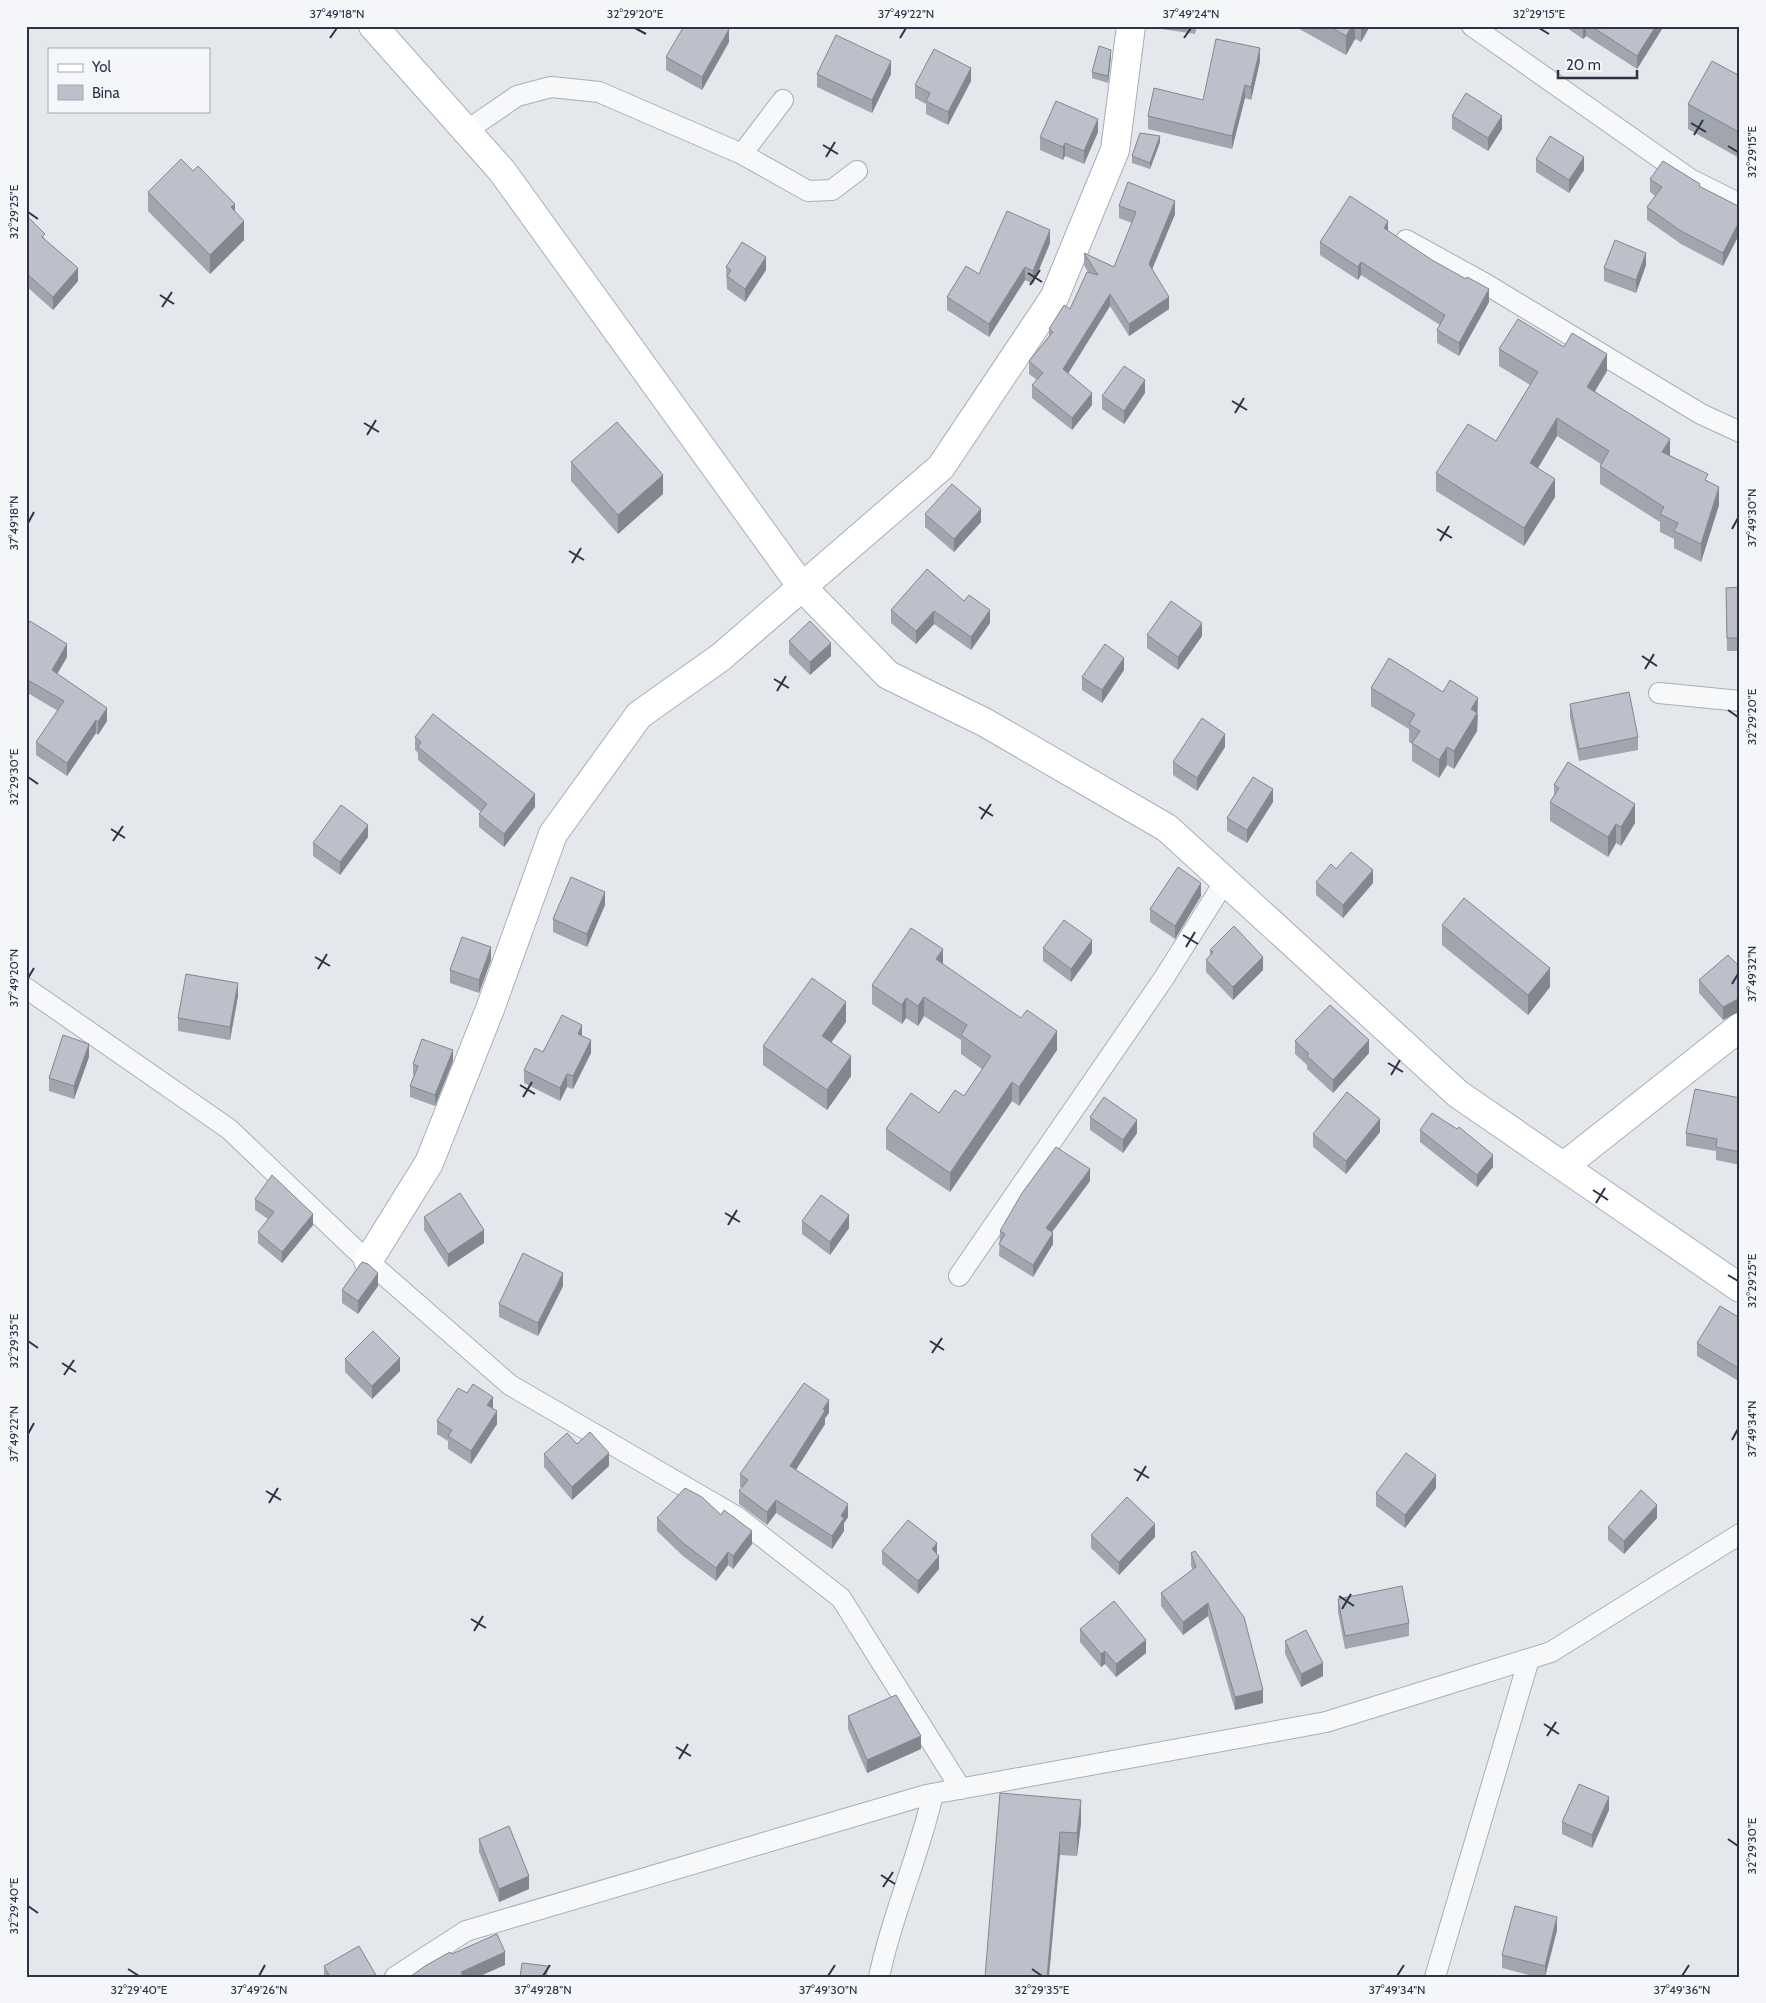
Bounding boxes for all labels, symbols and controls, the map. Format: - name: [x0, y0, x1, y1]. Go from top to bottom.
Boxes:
- text: 37°49'18"N: [309, 6, 365, 21]
- text: 32°29'20"E: [607, 6, 664, 21]
- text: 37°49'22"N: [878, 6, 934, 21]
- text: 37°49'24"N: [1163, 6, 1219, 21]
- text: 32°29'15"E: [1513, 6, 1566, 21]
- legend: [48, 48, 210, 112]
- scale bar: [1558, 48, 1637, 80]
- text: 20 m: [1566, 56, 1601, 74]
- text: Yol: [91, 58, 111, 76]
- text: Bina: [92, 84, 120, 102]
- text: 32°29'15"E: [1744, 125, 1759, 178]
- text: 32°29'25"E: [6, 184, 21, 239]
- text: 37°49'30"N: [1744, 489, 1759, 547]
- text: 37°49'18"N: [6, 495, 21, 551]
- text: 32°29'20"E: [1744, 688, 1759, 745]
- text: 32°29'30"E: [6, 748, 21, 805]
- text: 37°49'32"N: [1744, 946, 1759, 1002]
- text: 37°49'20"N: [6, 949, 21, 1007]
- text: 32°29'25"E: [1744, 1253, 1759, 1308]
- text: 32°29'35"E: [6, 1313, 21, 1368]
- text: 37°49'34"N: [1744, 1400, 1759, 1458]
- text: 37°49'22"N: [6, 1406, 21, 1462]
- text: 32°29'30"E: [1744, 1817, 1759, 1874]
- text: 32°29'40"E: [6, 1877, 21, 1935]
- text: 32°29'40"E: [110, 1982, 168, 1997]
- text: 37°49'26"N: [231, 1982, 287, 1997]
- text: 37°49'28"N: [514, 1982, 572, 1997]
- text: 37°49'30"N: [799, 1982, 857, 1997]
- text: 32°29'35"E: [1015, 1982, 1070, 1997]
- text: 37°49'34"N: [1368, 1982, 1426, 1997]
- text: 37°49'36"N: [1653, 1982, 1711, 1997]

